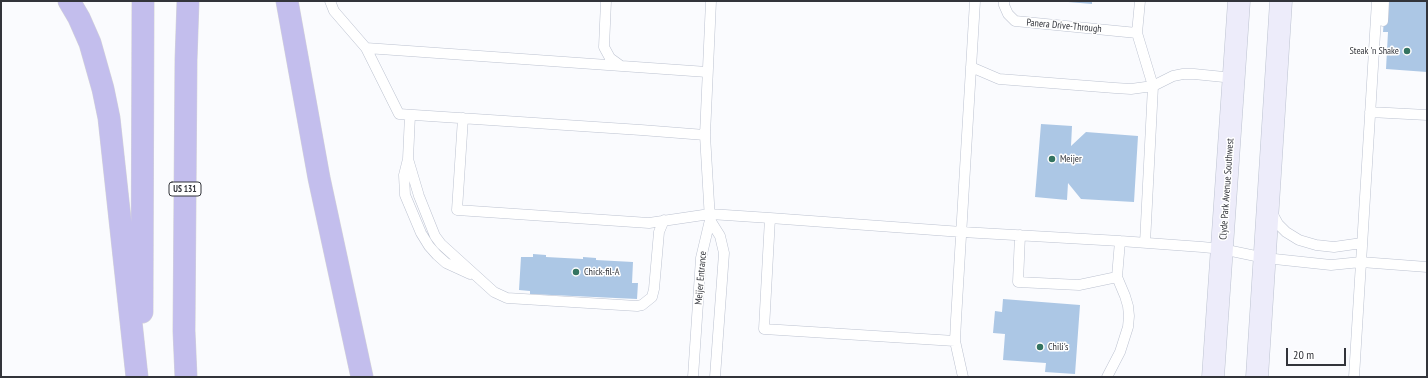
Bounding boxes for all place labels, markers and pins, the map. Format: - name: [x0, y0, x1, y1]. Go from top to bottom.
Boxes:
- place label: Steak 'n Shake: [1350, 45, 1399, 57]
- marker: Steak 'n Shake: [1402, 46, 1412, 56]
- place label: Meijer: [1060, 153, 1082, 165]
- marker: Meijer: [1047, 154, 1057, 164]
- place label: Chick-fil-A: [584, 266, 619, 278]
- marker: Chick-fil-A: [571, 267, 581, 277]
- place label: Chili's: [1048, 341, 1068, 353]
- marker: Chili's: [1035, 342, 1045, 352]

